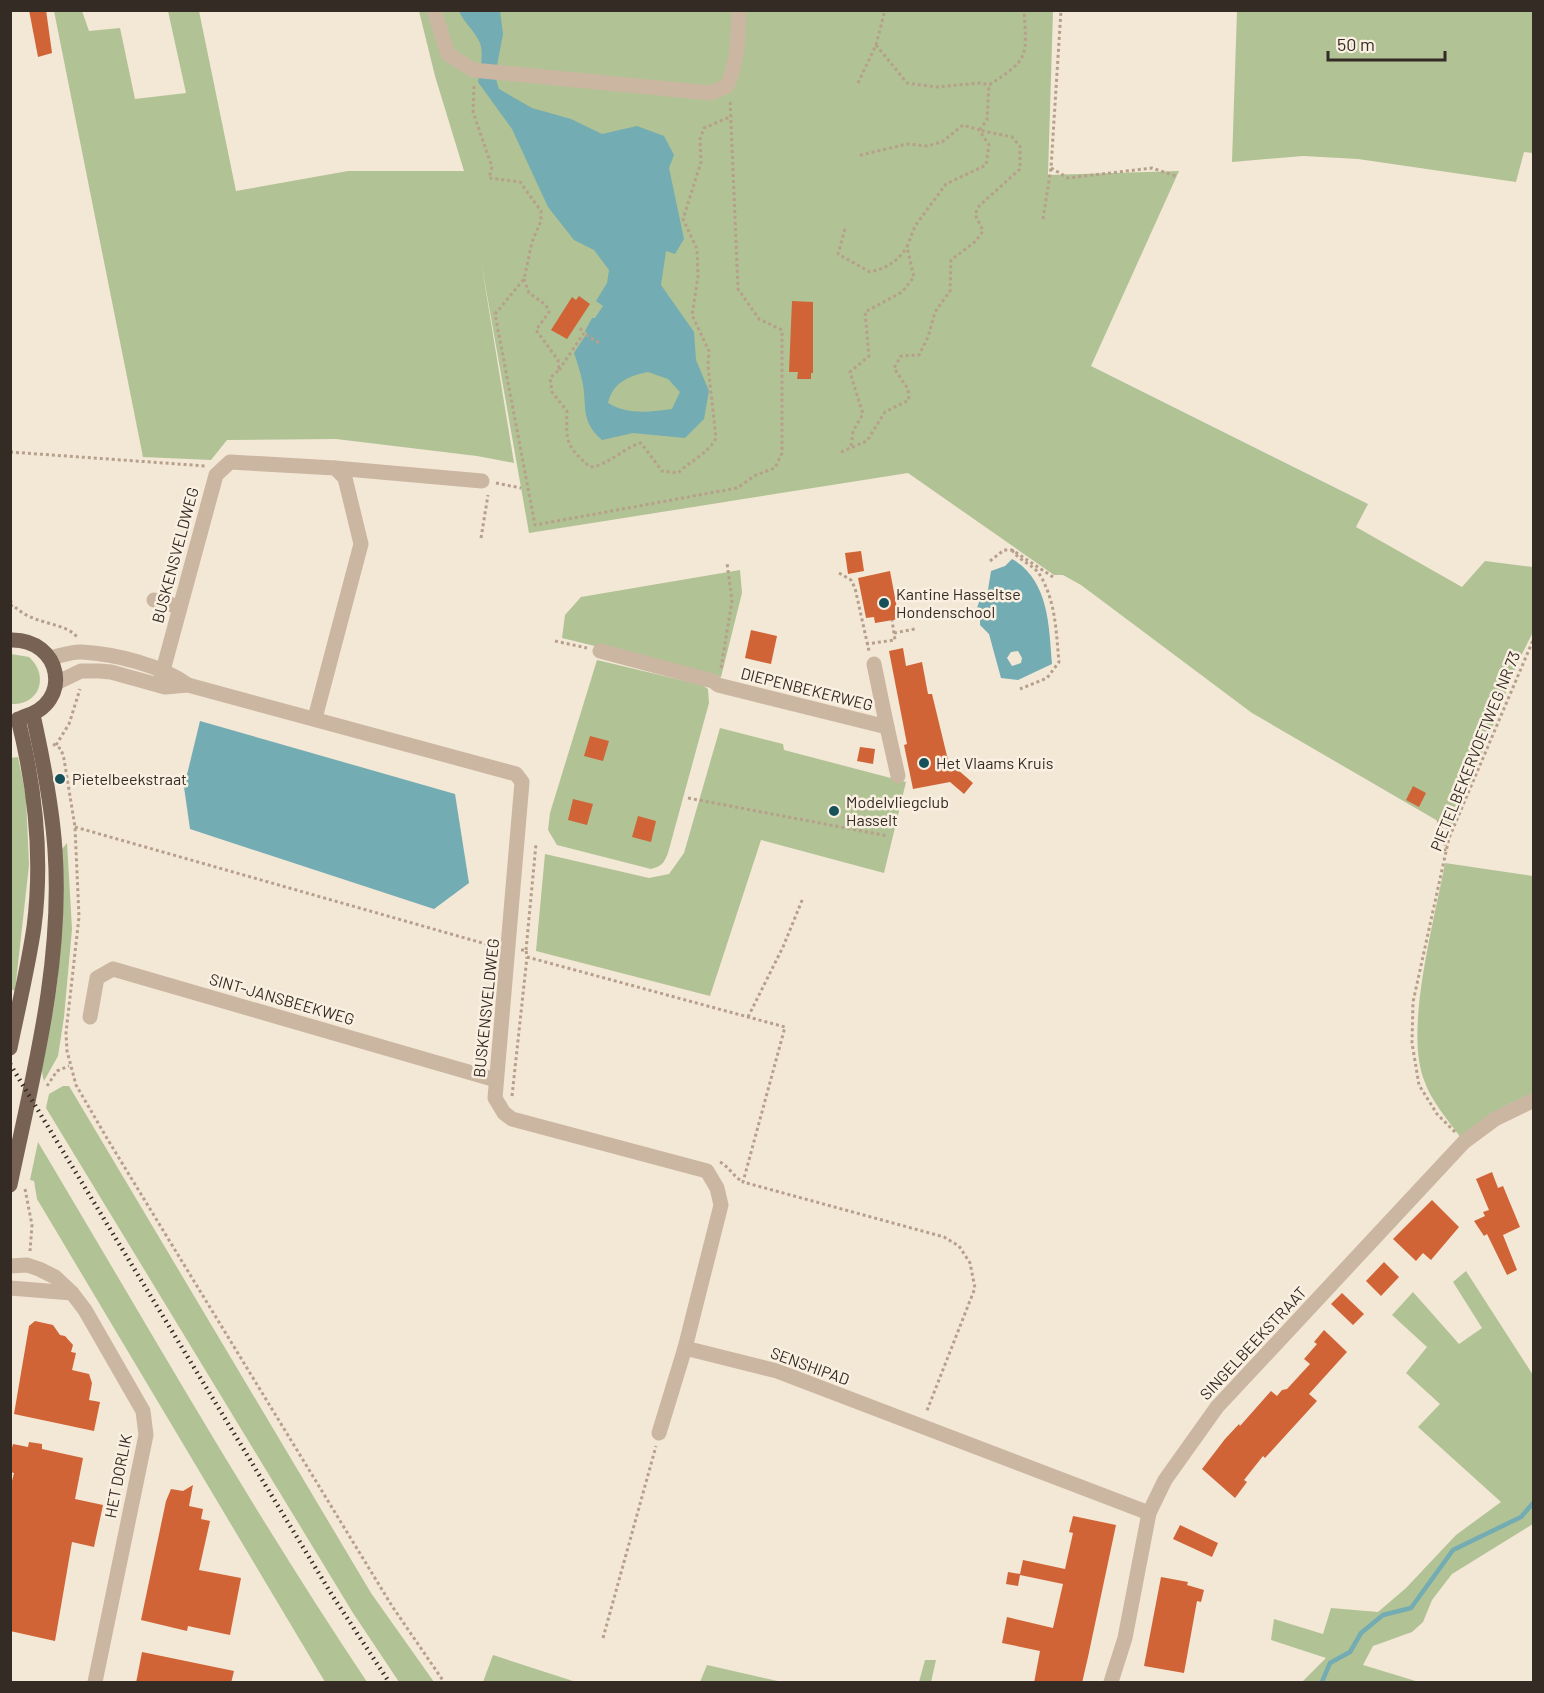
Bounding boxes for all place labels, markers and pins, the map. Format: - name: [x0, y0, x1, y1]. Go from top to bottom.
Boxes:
- place label: Kantine Hasseltse Hondenschool: [896, 584, 1021, 621]
- marker: Kantine Hasseltse Hondenschool: [877, 596, 891, 610]
- place label: Het Vlaams Kruis: [936, 753, 1053, 772]
- marker: Het Vlaams Kruis: [917, 756, 931, 770]
- place label: Pietelbeekstraat: [72, 769, 187, 788]
- marker: Pietelbeekstraat: [53, 772, 67, 786]
- place label: Modelvliegclub Hasselt: [846, 792, 949, 829]
- marker: Modelvliegclub Hasselt: [827, 804, 841, 818]

